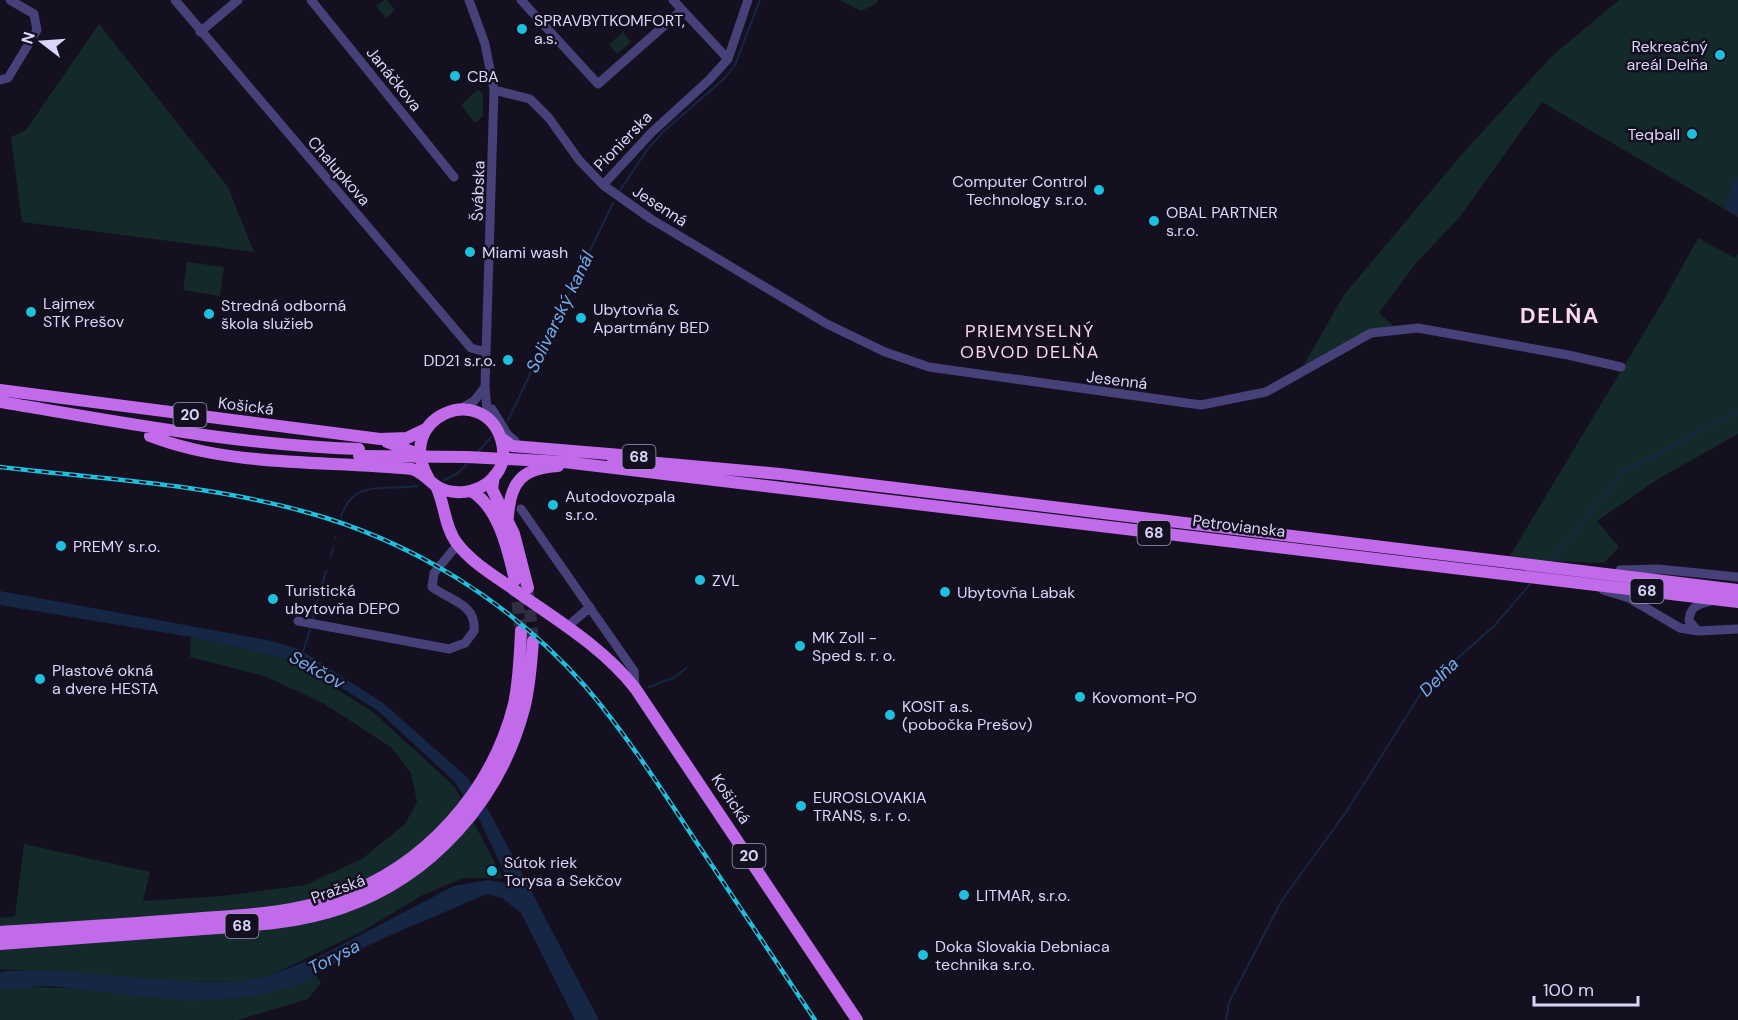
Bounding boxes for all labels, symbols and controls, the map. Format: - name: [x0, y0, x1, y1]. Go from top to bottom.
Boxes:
- place label: SPRAVBYTKOMFORT, a.s.: [534, 10, 685, 49]
- north arrow: [12, 12, 72, 72]
- marker: SPRAVBYTKOMFORT, a.s.: [515, 22, 529, 36]
- text: N: [16, 29, 40, 46]
- place label: Rekreačný areál Delňa: [1627, 36, 1708, 75]
- street label: Janáčkova: [362, 42, 426, 116]
- marker: Rekreačný areál Delňa: [1713, 48, 1727, 62]
- place label: CBA: [467, 66, 499, 87]
- marker: CBA: [448, 69, 462, 83]
- street label: Pionierska: [589, 107, 657, 175]
- place label: Teqball: [1627, 124, 1680, 145]
- marker: Teqball: [1685, 127, 1699, 141]
- street label: Chalupkova: [303, 132, 375, 210]
- street label: Švábska: [466, 160, 490, 222]
- place label: Computer Control Technology s.r.o.: [952, 171, 1087, 210]
- street label: Jesenná: [629, 181, 691, 231]
- marker: Computer Control Technology s.r.o.: [1092, 183, 1106, 197]
- place label: OBAL PARTNER s.r.o.: [1166, 202, 1278, 241]
- marker: OBAL PARTNER s.r.o.: [1147, 214, 1161, 228]
- place label: Miami wash: [482, 242, 568, 263]
- marker: Miami wash: [463, 245, 477, 259]
- water label: Solivarský kanál: [520, 246, 600, 377]
- place label: Lajmex STK Prešov: [43, 293, 125, 332]
- place label: Stredná odborná škola služieb: [221, 295, 346, 334]
- place label: Ubytovňa & Apartmány BED: [593, 299, 709, 338]
- district label: DELŇA: [1520, 301, 1600, 330]
- marker: Lajmex STK Prešov: [24, 305, 38, 319]
- marker: Stredná odborná škola služieb: [202, 307, 216, 321]
- marker: Ubytovňa & Apartmány BED: [574, 311, 588, 325]
- district label: PRIEMYSELNÝ OBVOD DELŇA: [960, 319, 1100, 364]
- place label: DD21 s.r.o.: [423, 350, 496, 371]
- marker: DD21 s.r.o.: [501, 353, 515, 367]
- street label: Jesenná: [1085, 366, 1149, 394]
- street label: Košická: [217, 392, 275, 420]
- road number: 20: [174, 403, 207, 427]
- road number: 68: [622, 445, 656, 469]
- place label: Autodovozpala s.r.o.: [565, 486, 675, 525]
- marker: Autodovozpala s.r.o.: [546, 498, 560, 512]
- street label: Petrovianska: [1191, 510, 1287, 542]
- road number: 68: [1138, 521, 1170, 545]
- place label: PREMY s.r.o.: [73, 536, 160, 557]
- marker: PREMY s.r.o.: [54, 539, 68, 553]
- place label: ZVL: [712, 570, 740, 591]
- marker: ZVL: [693, 573, 707, 587]
- road number: 68: [1630, 579, 1664, 603]
- place label: Turistická ubytovňa DEPO: [285, 580, 400, 619]
- place label: Ubytovňa Labak: [957, 582, 1075, 603]
- marker: Ubytovňa Labak: [938, 585, 952, 599]
- marker: Turistická ubytovňa DEPO: [266, 592, 280, 606]
- place label: MK Zoll - Sped s. r. o.: [812, 627, 896, 666]
- marker: MK Zoll - Sped s. r. o.: [793, 639, 807, 653]
- water label: Sekčov: [285, 645, 350, 696]
- water label: Delňa: [1414, 652, 1464, 702]
- place label: Plastové okná a dvere HESTA: [52, 660, 159, 699]
- marker: Plastové okná a dvere HESTA: [33, 672, 47, 686]
- place label: Kovomont-PO: [1092, 687, 1197, 708]
- marker: Kovomont-PO: [1073, 690, 1087, 704]
- place label: KOSIT a.s. (pobočka Prešov): [902, 696, 1033, 735]
- marker: KOSIT a.s. (pobočka Prešov): [883, 708, 897, 722]
- street label: Košická: [707, 770, 755, 828]
- place label: EUROSLOVAKIA TRANS, s. r. o.: [813, 787, 927, 826]
- marker: EUROSLOVAKIA TRANS, s. r. o.: [794, 799, 808, 813]
- road number: 20: [732, 844, 766, 868]
- place label: Sútok riek Torysa a Sekčov: [504, 852, 622, 891]
- marker: Sútok riek Torysa a Sekčov: [485, 864, 499, 878]
- street label: Pražská: [308, 870, 368, 908]
- place label: LITMAR, s.r.o.: [976, 885, 1070, 906]
- marker: LITMAR, s.r.o.: [957, 888, 971, 902]
- road number: 68: [226, 914, 258, 938]
- water label: Torysa: [304, 934, 364, 980]
- place label: Doka Slovakia Debniaca technika s.r.o.: [935, 936, 1110, 975]
- marker: Doka Slovakia Debniaca technika s.r.o.: [916, 948, 930, 962]
- scale bar: [1534, 969, 1638, 1007]
- text: 100 m: [1543, 978, 1594, 1002]

